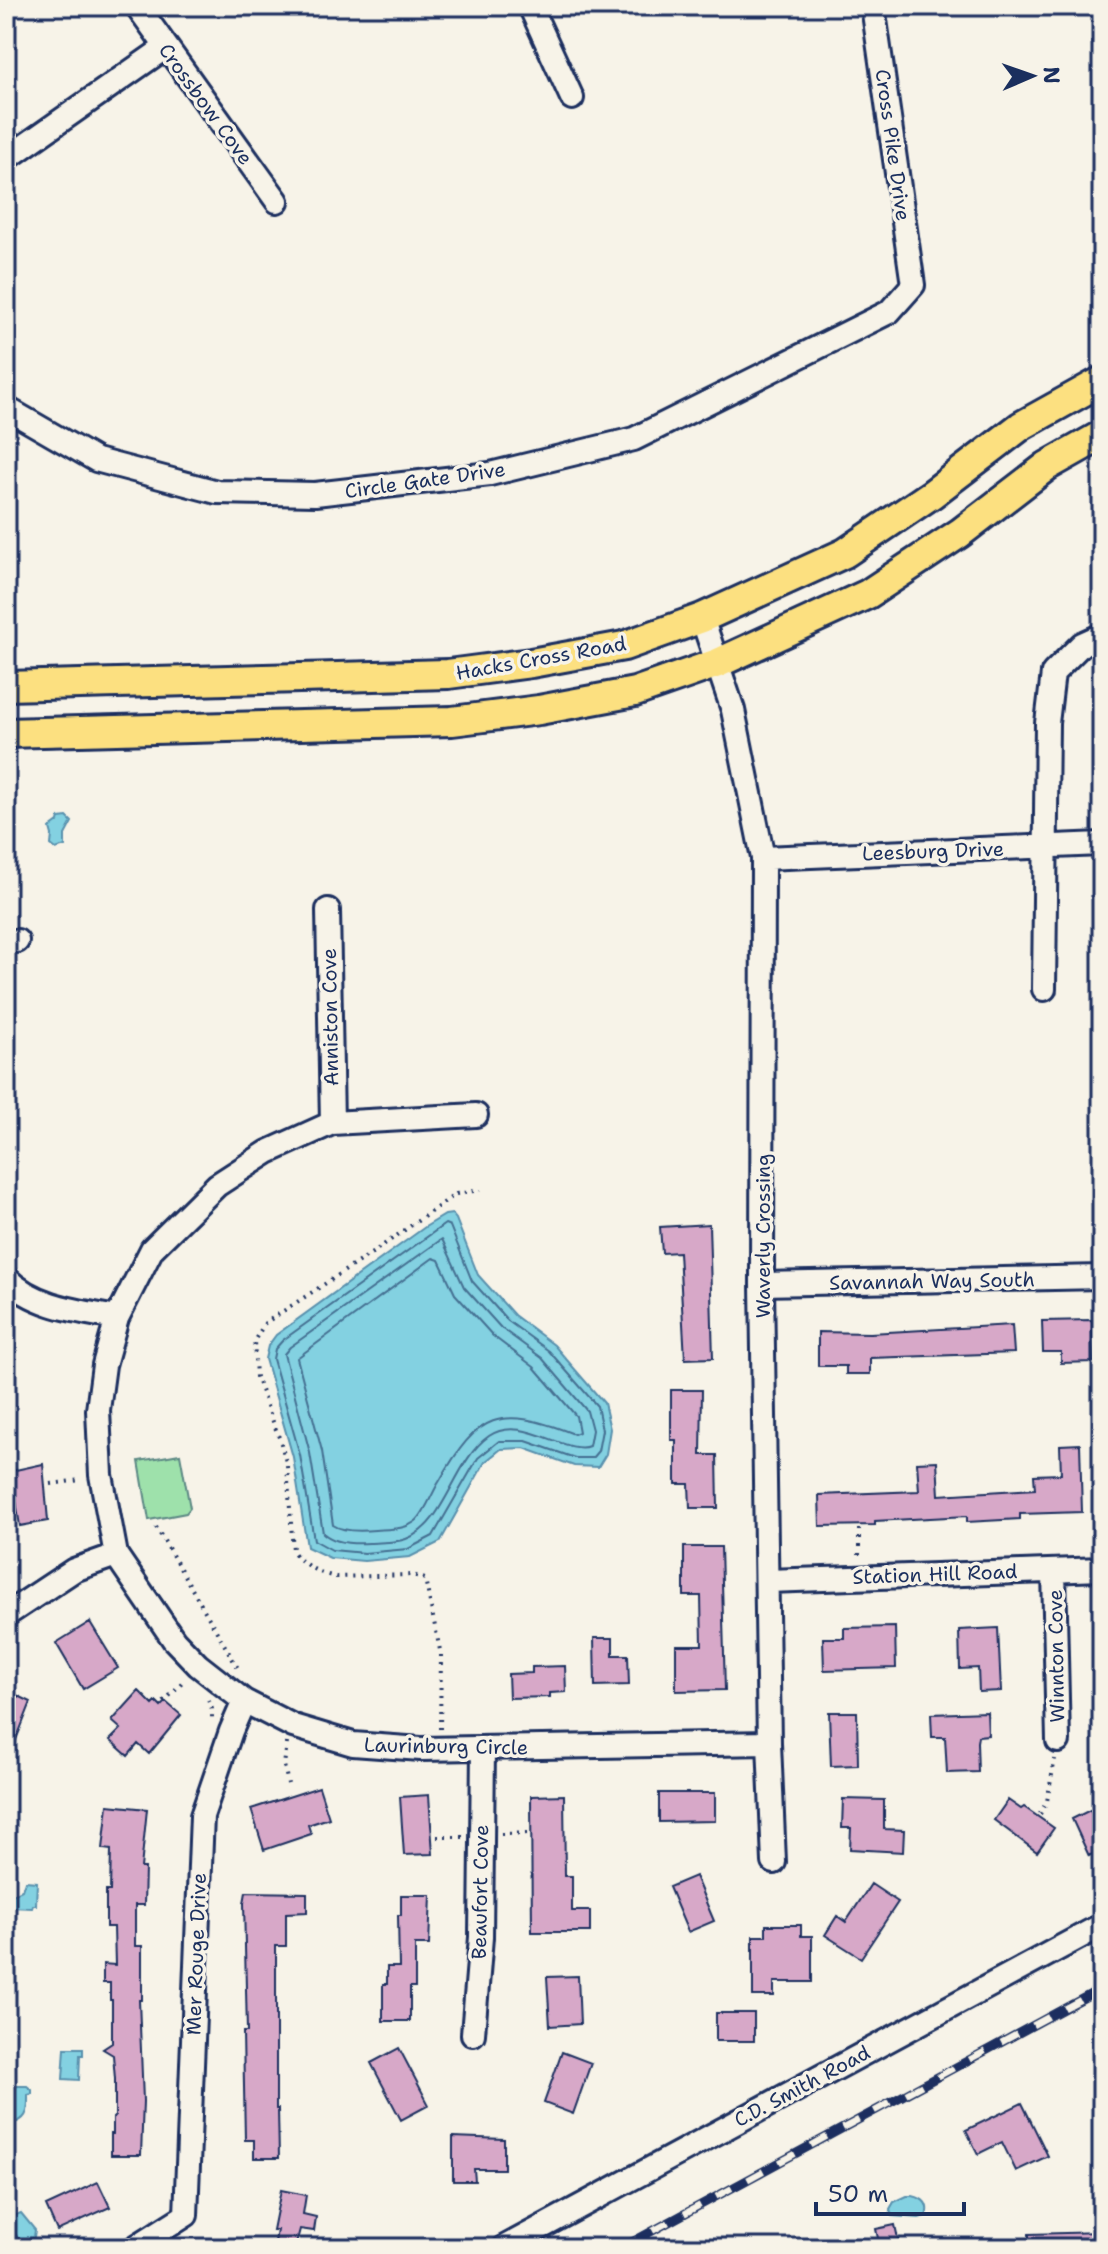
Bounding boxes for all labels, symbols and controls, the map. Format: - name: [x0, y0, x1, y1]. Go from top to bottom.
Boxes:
- north arrow: [992, 36, 1072, 116]
- street label: Crossbow Cove: [153, 38, 259, 170]
- text: N: [1037, 66, 1066, 85]
- street label: Cross Pike Drive: [869, 67, 917, 223]
- street label: Circle Gate Drive: [343, 456, 507, 504]
- street label: Hacks Cross Road: [454, 630, 629, 686]
- street label: Leesburg Drive: [861, 836, 1005, 866]
- street label: Anniston Cove: [316, 948, 344, 1086]
- street label: Waverly Crossing: [750, 1154, 776, 1318]
- street label: Savannah Way South: [829, 1266, 1035, 1296]
- street label: Station Hill Road: [852, 1558, 1018, 1590]
- street label: Winnton Cove: [1042, 1589, 1070, 1723]
- street label: Laurinburg Circle: [364, 1732, 528, 1760]
- street label: Beaufort Cove: [466, 1824, 494, 1960]
- street label: Mer Rouge Drive: [180, 1872, 212, 2036]
- street label: C.D. Smith Road: [729, 2039, 875, 2133]
- scale bar: [816, 2166, 964, 2216]
- text: 50 m: [828, 2178, 888, 2210]

